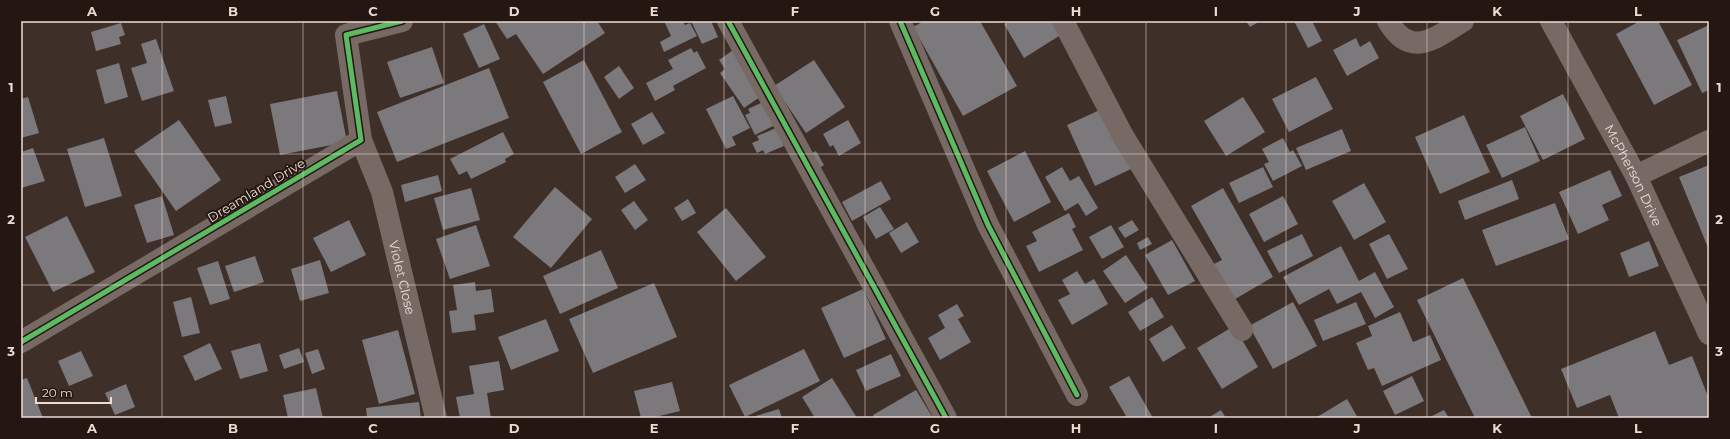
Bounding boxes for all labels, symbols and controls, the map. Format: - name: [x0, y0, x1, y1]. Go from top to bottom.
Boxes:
- text: A: [86, 3, 98, 19]
- text: B: [228, 3, 238, 19]
- text: C: [368, 3, 378, 19]
- text: D: [509, 3, 520, 19]
- text: E: [650, 3, 659, 19]
- text: F: [791, 3, 799, 19]
- text: G: [930, 3, 940, 19]
- text: H: [1071, 3, 1081, 19]
- text: I: [1214, 3, 1218, 19]
- text: J: [1352, 3, 1361, 19]
- text: K: [1492, 3, 1502, 19]
- text: L: [1634, 3, 1642, 19]
- text: 1: [8, 79, 14, 95]
- text: 1: [1716, 79, 1722, 95]
- street label: McPherson Drive: [1601, 122, 1666, 229]
- street label: Dreamland Drive: [204, 154, 308, 225]
- text: 2: [7, 211, 15, 227]
- text: 2: [1715, 211, 1723, 227]
- street label: Violet Close: [386, 239, 419, 316]
- text: 3: [6, 343, 15, 359]
- text: 3: [1714, 343, 1723, 359]
- scale bar: [36, 379, 111, 405]
- text: 20 m: [42, 385, 73, 400]
- text: A: [86, 420, 98, 436]
- text: B: [228, 420, 238, 436]
- text: C: [368, 420, 378, 436]
- text: D: [509, 420, 520, 436]
- text: E: [650, 420, 659, 436]
- text: F: [791, 420, 799, 436]
- text: G: [930, 420, 940, 436]
- text: H: [1071, 420, 1081, 436]
- text: I: [1214, 420, 1218, 436]
- text: J: [1352, 420, 1361, 436]
- text: K: [1492, 420, 1502, 436]
- text: L: [1634, 420, 1642, 436]

